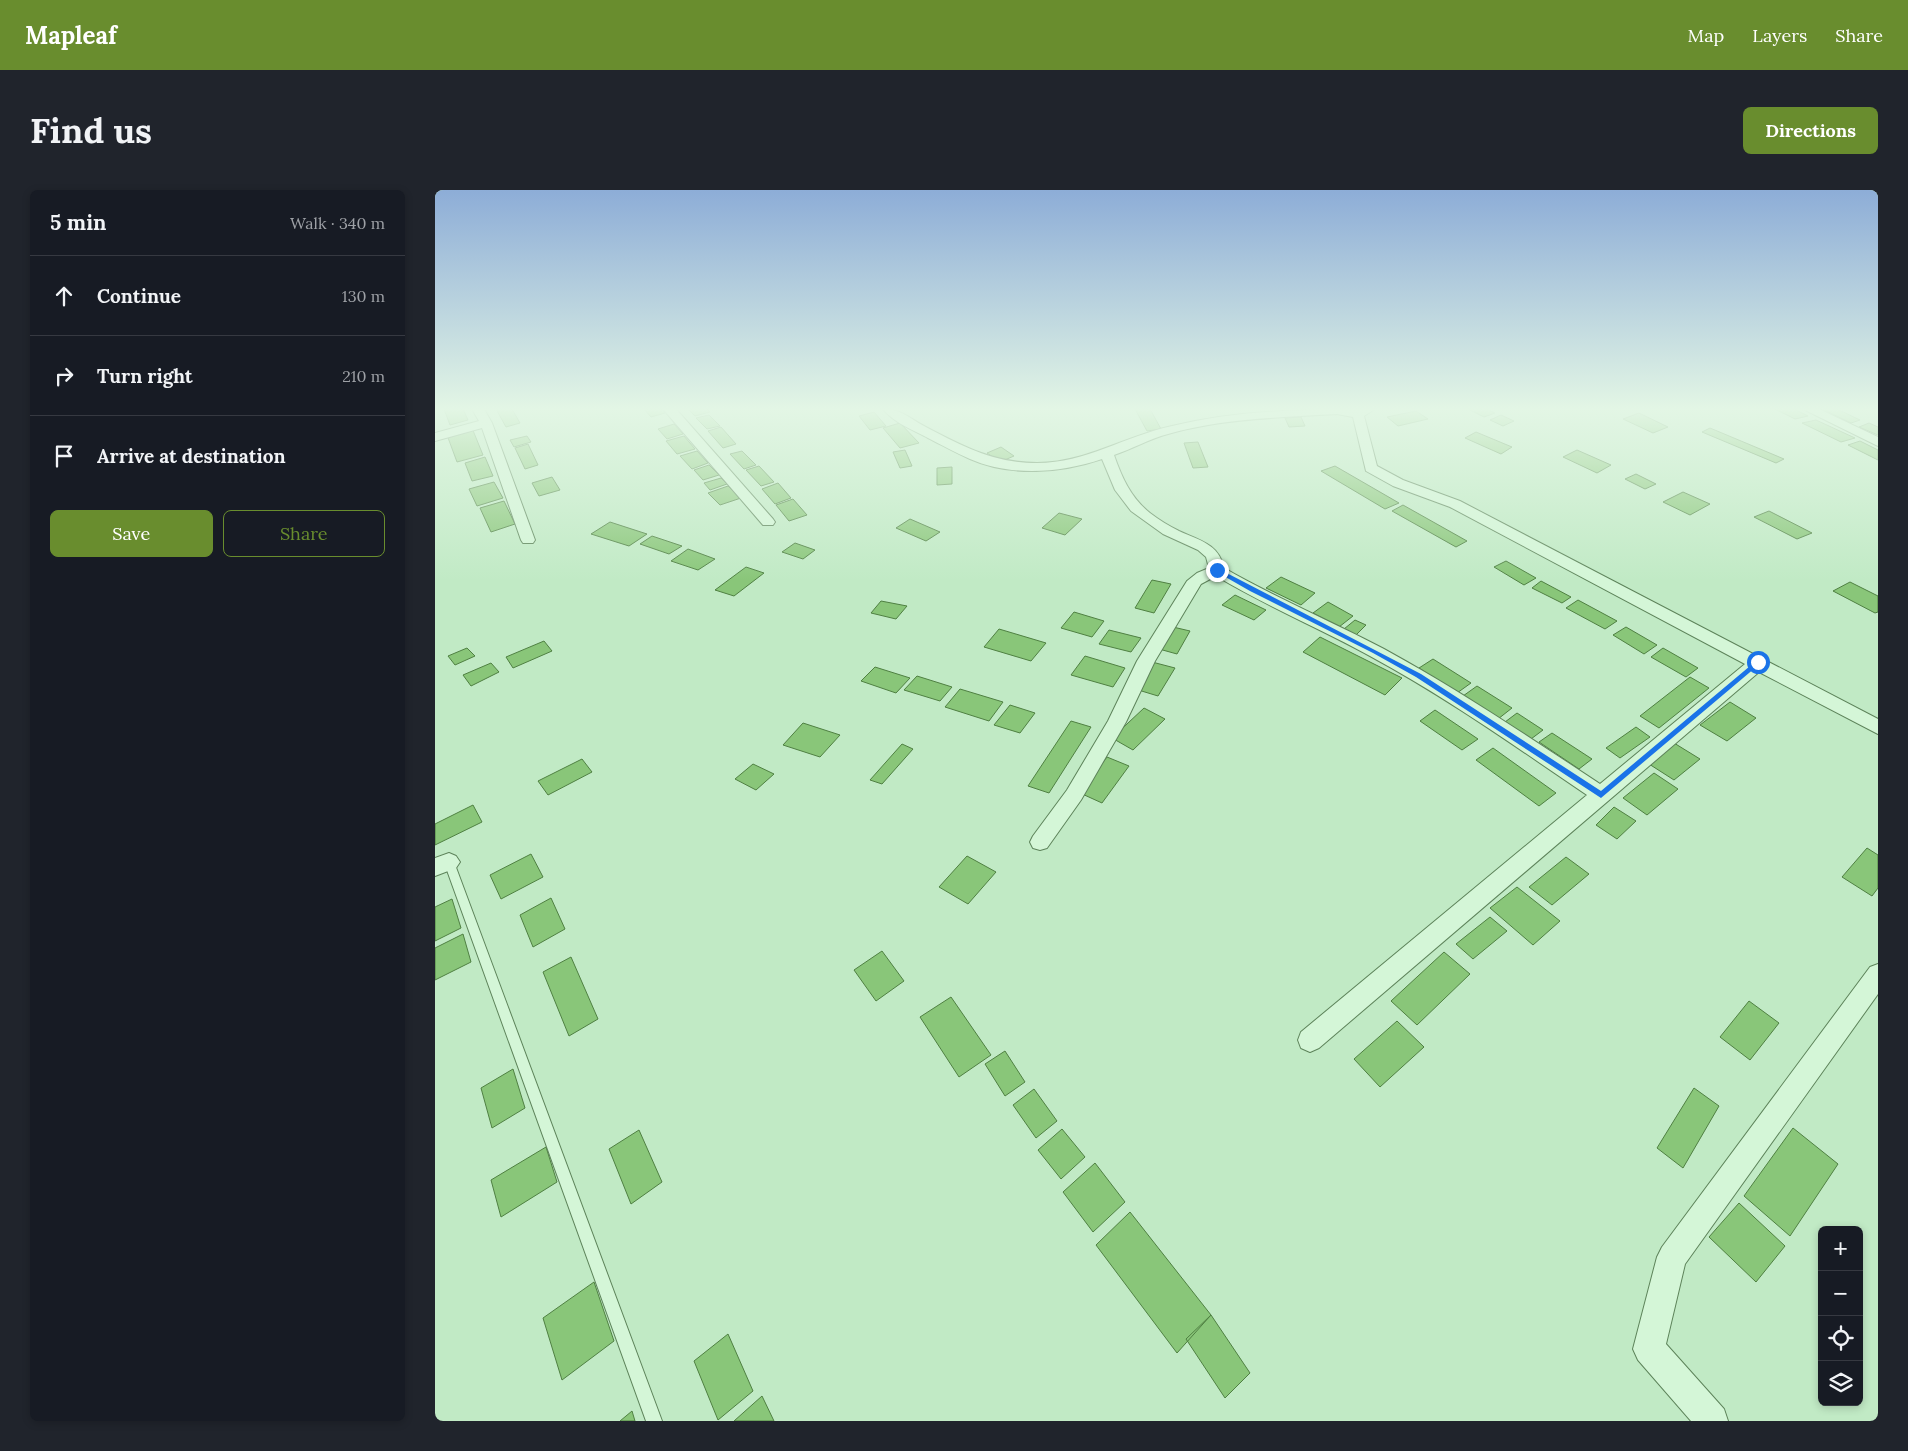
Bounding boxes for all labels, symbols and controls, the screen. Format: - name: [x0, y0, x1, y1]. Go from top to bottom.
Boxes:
- text: Mapleaf: [25, 20, 117, 51]
- text: Map: [1688, 24, 1724, 47]
- text: Layers: [1752, 24, 1807, 47]
- text: Share: [1835, 24, 1883, 47]
- button: Directions: [1743, 107, 1878, 154]
- text: Find us: [30, 108, 152, 153]
- text: 5 min: [50, 209, 106, 236]
- text: Walk · 340 m: [290, 213, 385, 233]
- icon: ahead: [50, 282, 78, 310]
- text: Continue: [97, 284, 181, 308]
- text: 130 m: [342, 286, 385, 306]
- icon: right: [50, 362, 78, 390]
- text: Turn right: [97, 364, 193, 388]
- text: 210 m: [342, 366, 385, 386]
- icon: arrive: [50, 442, 78, 470]
- text: Arrive at destination: [97, 444, 286, 468]
- button: Save: [50, 510, 213, 557]
- button: Share: [223, 510, 385, 557]
- route end: [1206, 559, 1229, 582]
- route start: [1747, 651, 1770, 674]
- map controls: [1818, 1226, 1863, 1406]
- button: +: [1818, 1226, 1863, 1271]
- button: −: [1818, 1271, 1863, 1316]
- button: locate: [1818, 1316, 1863, 1361]
- button: layers: [1818, 1361, 1863, 1406]

